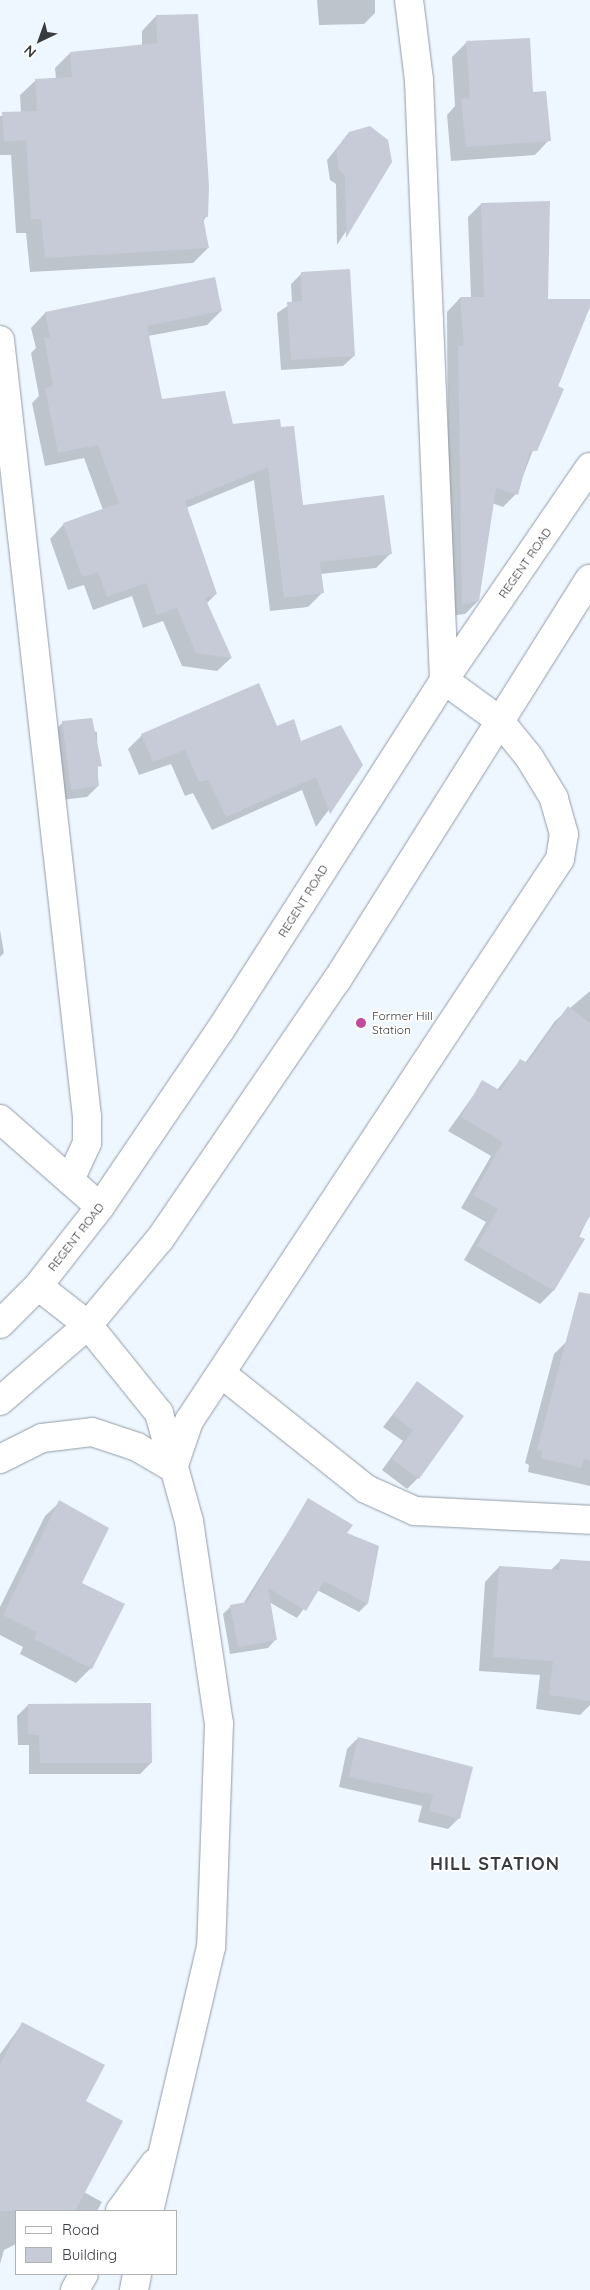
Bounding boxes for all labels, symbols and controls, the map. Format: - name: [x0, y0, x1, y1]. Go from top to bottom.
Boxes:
- north arrow: [15, 15, 65, 65]
- text: N: [20, 41, 40, 61]
- street label: REGENT ROAD: [495, 525, 555, 601]
- street label: REGENT ROAD: [275, 862, 331, 940]
- place label: Former Hill Station: [372, 1009, 433, 1037]
- marker: Former Hill Station: [354, 1016, 368, 1030]
- street label: REGENT ROAD: [45, 1200, 107, 1274]
- district label: HILL STATION: [429, 1853, 561, 1875]
- legend: [15, 2210, 178, 2275]
- text: Road: [62, 2220, 99, 2239]
- text: Building: [62, 2245, 117, 2264]

